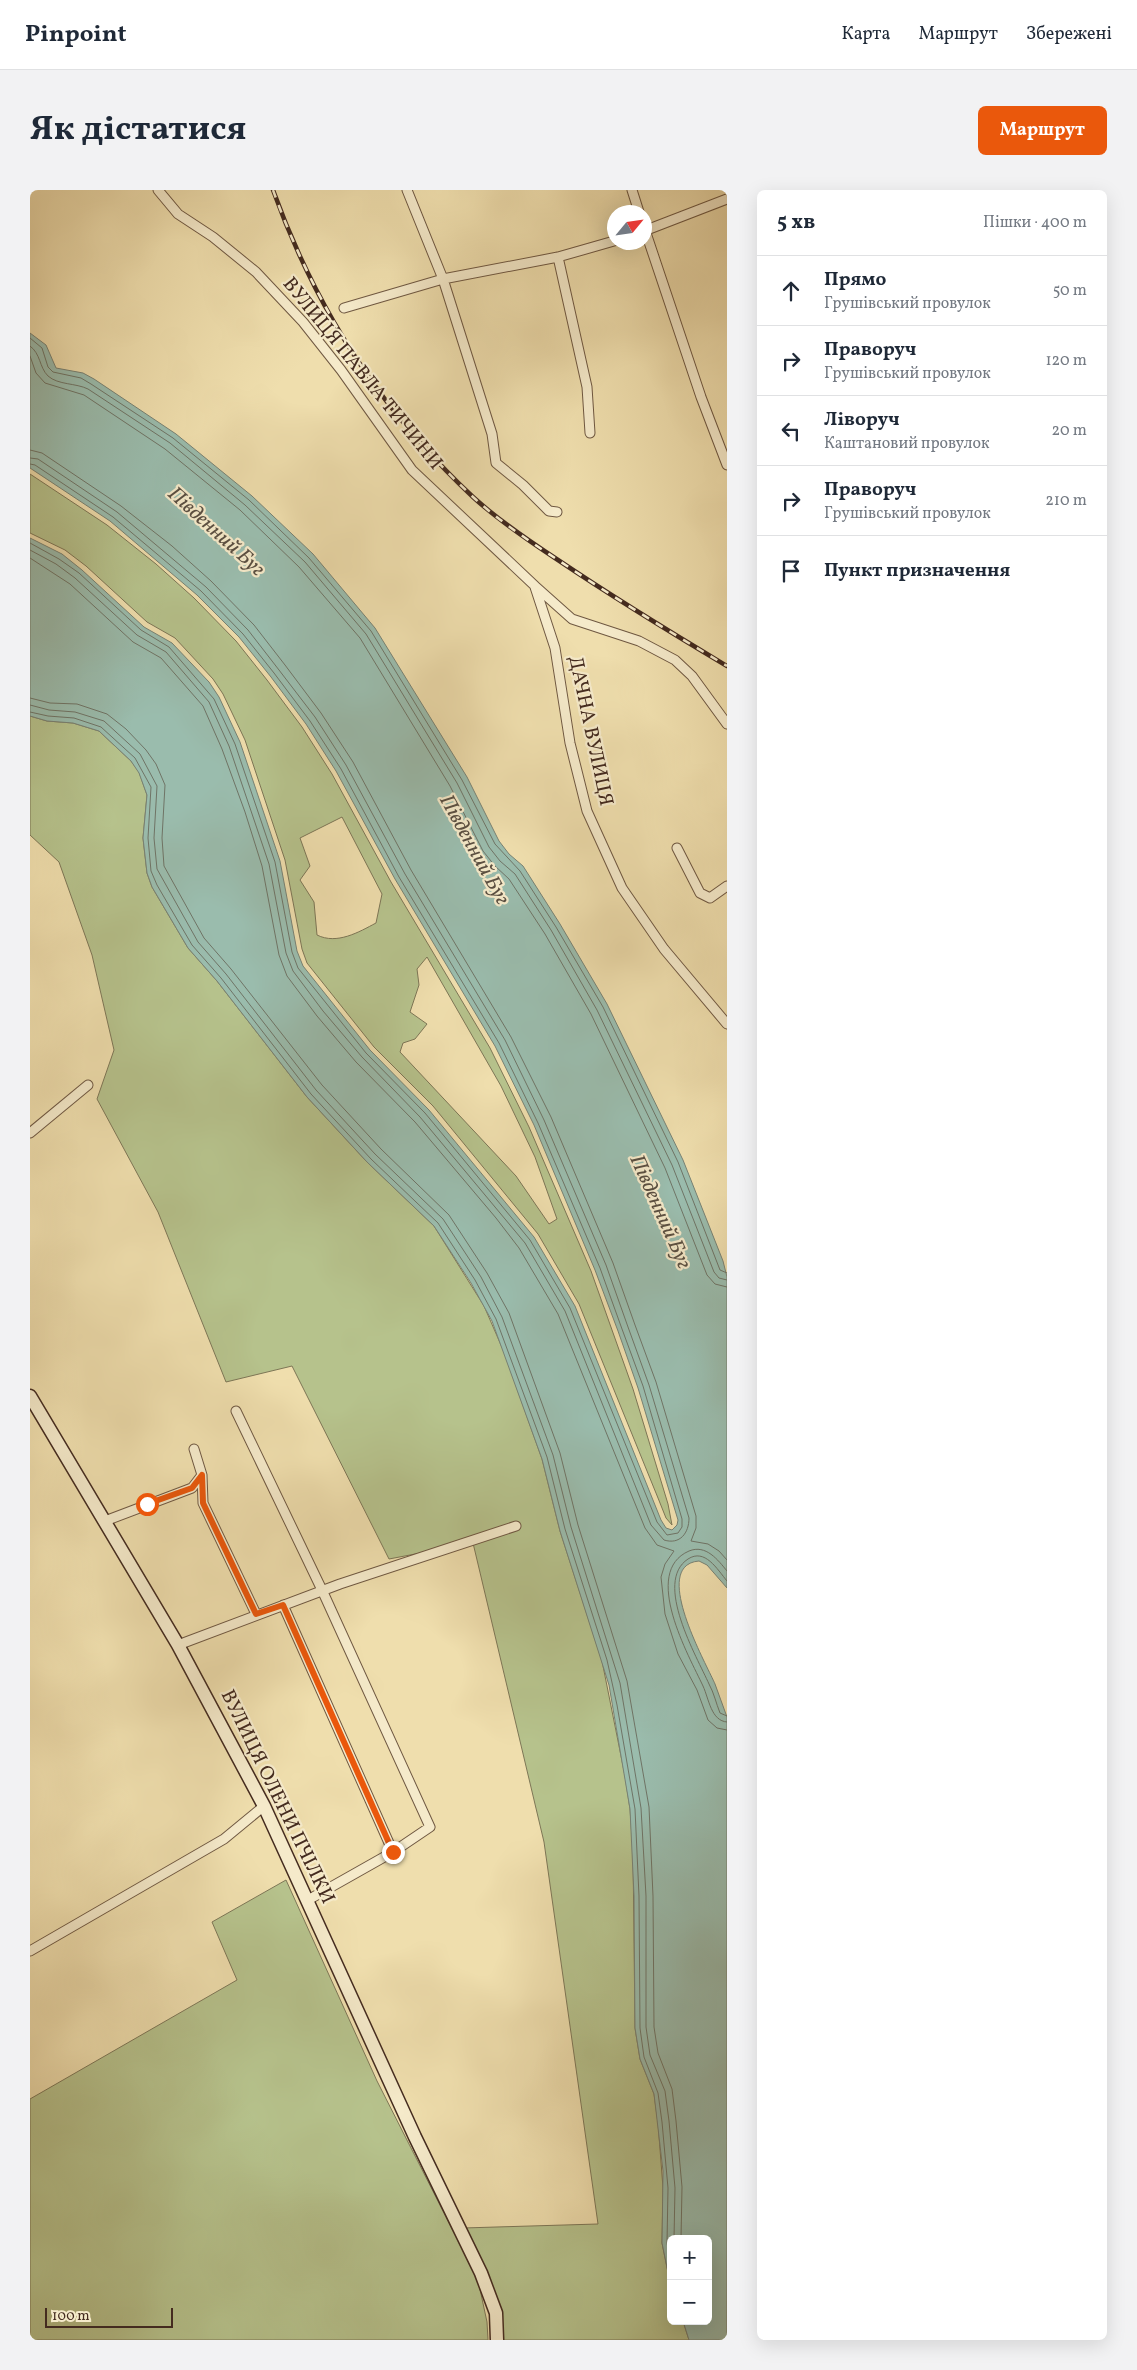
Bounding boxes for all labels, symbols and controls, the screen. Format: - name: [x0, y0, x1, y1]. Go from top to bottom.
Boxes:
- text: Pinpoint: [25, 18, 127, 52]
- text: Карта: [842, 22, 890, 47]
- text: Маршрут: [918, 22, 998, 47]
- text: Збережені: [1026, 22, 1112, 47]
- text: Як дістатися: [30, 106, 246, 154]
- button: Маршрут: [978, 106, 1107, 155]
- north arrow: [607, 205, 652, 250]
- text: 5 хв: [777, 208, 815, 237]
- text: Пішки · 400 m: [983, 212, 1087, 234]
- text: Прямо: [824, 267, 886, 293]
- street label: ВУЛИЦЯ ПАВЛА ТИЧИНИ: [275, 272, 449, 476]
- icon: ahead: [777, 277, 805, 305]
- text: 50 m: [1053, 280, 1087, 302]
- text: Грушівський провулок: [824, 293, 991, 315]
- text: Праворуч: [824, 337, 916, 363]
- icon: right: [777, 347, 805, 375]
- text: 120 m: [1045, 350, 1087, 372]
- text: Грушівський провулок: [824, 363, 991, 385]
- text: Ліворуч: [824, 407, 899, 433]
- icon: left: [777, 417, 805, 445]
- text: 20 m: [1052, 420, 1087, 442]
- text: Каштановий провулок: [824, 433, 990, 455]
- text: Праворуч: [824, 477, 916, 503]
- water label: Південний Буг: [161, 480, 271, 584]
- icon: right: [777, 487, 805, 515]
- text: 210 m: [1045, 490, 1087, 512]
- text: Грушівський провулок: [824, 503, 991, 525]
- icon: arrive: [777, 557, 805, 585]
- text: Пункт призначення: [824, 558, 1010, 584]
- street label: ДАЧНА ВУЛИЦЯ: [560, 653, 620, 809]
- water label: Південний Буг: [432, 790, 517, 911]
- water label: Південний Буг: [622, 1150, 698, 1274]
- route start: [136, 1493, 159, 1516]
- street label: ВУЛИЦЯ ОЛЕНИ ПЧІЛКИ: [213, 1685, 341, 1909]
- route end: [382, 1841, 405, 1864]
- map controls: [667, 2235, 712, 2325]
- button: +: [667, 2235, 712, 2280]
- button: −: [667, 2280, 712, 2325]
- scale bar: [45, 2305, 172, 2328]
- text: 100 m: [52, 2307, 90, 2326]

